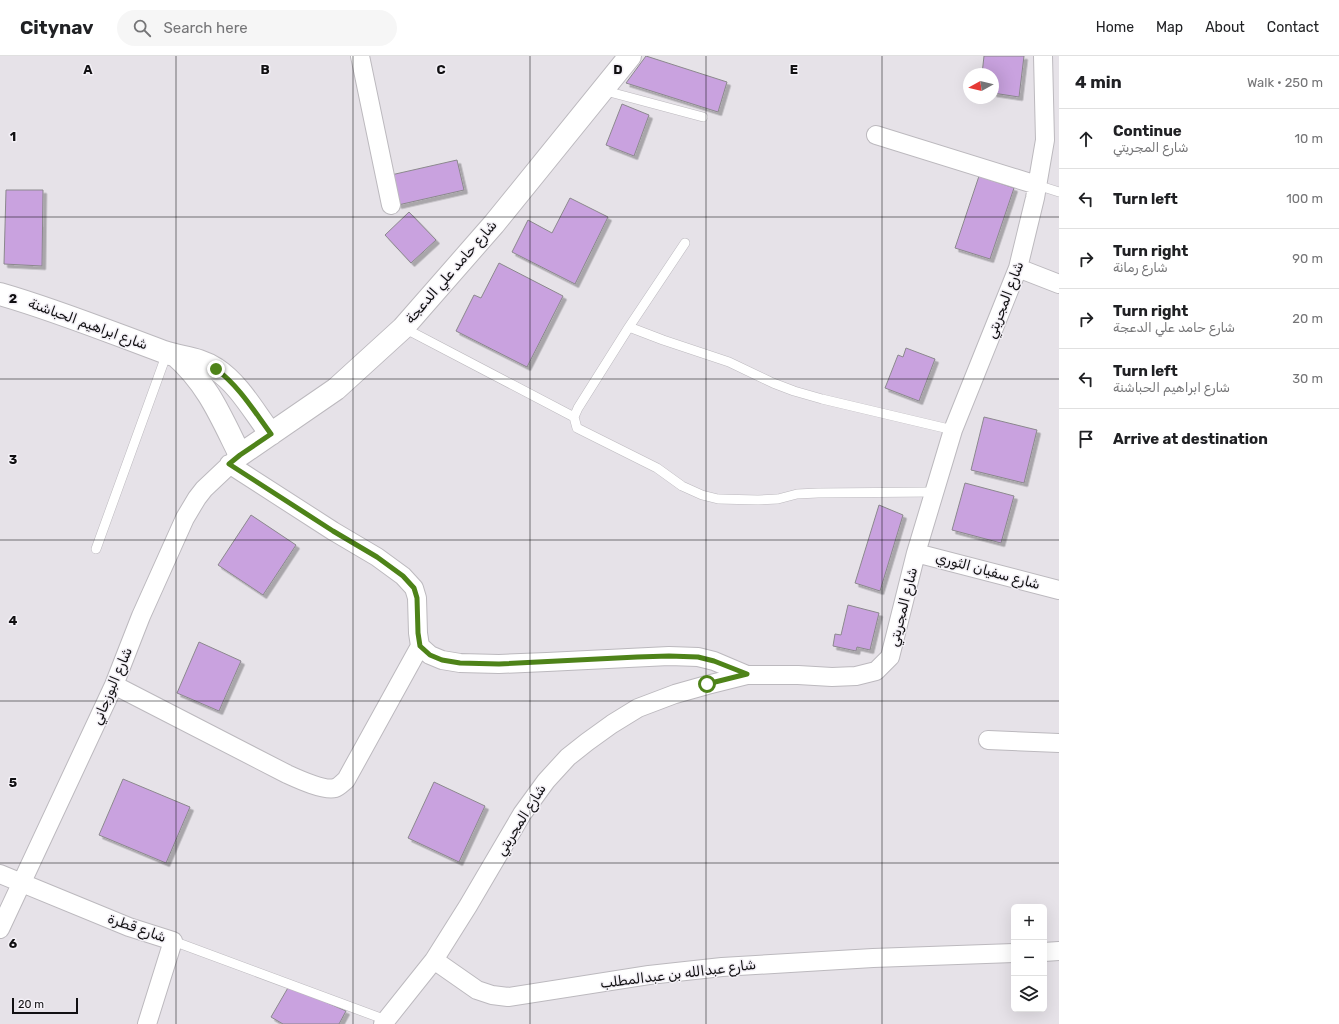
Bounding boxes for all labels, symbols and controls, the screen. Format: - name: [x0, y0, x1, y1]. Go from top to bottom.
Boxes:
- search box: [117, 10, 397, 46]
- text: Citynav: [20, 16, 93, 39]
- icon: search: [131, 17, 153, 39]
- text: Search here: [163, 19, 248, 37]
- text: Home: [1096, 19, 1134, 36]
- text: Map: [1156, 19, 1183, 36]
- text: About: [1205, 19, 1245, 36]
- text: Contact: [1267, 19, 1319, 36]
- text: A: [83, 62, 93, 77]
- text: B: [260, 62, 270, 77]
- text: C: [436, 62, 446, 77]
- text: D: [613, 62, 623, 77]
- text: E: [790, 62, 798, 77]
- north arrow: [963, 68, 999, 104]
- text: 4 min: [1075, 72, 1122, 92]
- text: Walk · 250 m: [1247, 75, 1323, 90]
- text: Continue: [1113, 122, 1182, 140]
- icon: ahead: [1075, 128, 1097, 150]
- text: 1: [10, 129, 16, 144]
- text: 10 m: [1294, 131, 1323, 146]
- text: شارع المجريتي: [1113, 140, 1188, 155]
- icon: left: [1075, 188, 1097, 210]
- text: Turn left: [1113, 190, 1178, 208]
- text: 100 m: [1286, 191, 1323, 206]
- street label: شارع حامد علي الدعجة: [401, 217, 502, 328]
- text: Turn right: [1113, 242, 1188, 260]
- icon: right: [1075, 248, 1097, 270]
- text: 90 m: [1292, 251, 1323, 266]
- street label: شارع المجريتي: [983, 259, 1029, 342]
- text: شارع رمانة: [1113, 260, 1168, 275]
- text: 2: [9, 291, 17, 306]
- street label: شارع ابراهيم الحباشنة: [25, 294, 150, 355]
- text: Turn right: [1113, 302, 1188, 320]
- icon: right: [1075, 308, 1097, 330]
- text: 20 m: [1292, 311, 1323, 326]
- text: شارع حامد علي الدعجة: [1113, 320, 1235, 335]
- route end: [207, 360, 225, 378]
- text: Turn left: [1113, 362, 1178, 380]
- icon: left: [1075, 368, 1097, 390]
- text: 30 m: [1292, 371, 1323, 386]
- text: شارع ابراهيم الحباشنة: [1113, 380, 1230, 395]
- icon: arrive: [1075, 428, 1097, 450]
- text: Arrive at destination: [1113, 430, 1268, 448]
- text: 3: [9, 452, 18, 467]
- street label: شارع سفيان الثوري: [933, 549, 1042, 595]
- street label: شارع المجريتي: [885, 566, 923, 649]
- text: 4: [9, 613, 18, 628]
- street label: شارع البوزجاني: [88, 645, 138, 728]
- route start: [698, 675, 716, 693]
- text: 5: [9, 775, 17, 790]
- street label: شارع المجريتي: [492, 781, 551, 860]
- map controls: [1011, 904, 1047, 1012]
- button: +: [1011, 904, 1047, 940]
- street label: شارع قطرة: [105, 910, 169, 948]
- text: 6: [9, 936, 18, 951]
- button: −: [1011, 940, 1047, 976]
- street label: شارع عبدالله بن عبدالمطلب: [599, 956, 757, 994]
- button: layers: [1011, 976, 1047, 1012]
- scale bar: [12, 996, 78, 1015]
- text: 20 m: [18, 998, 44, 1011]

